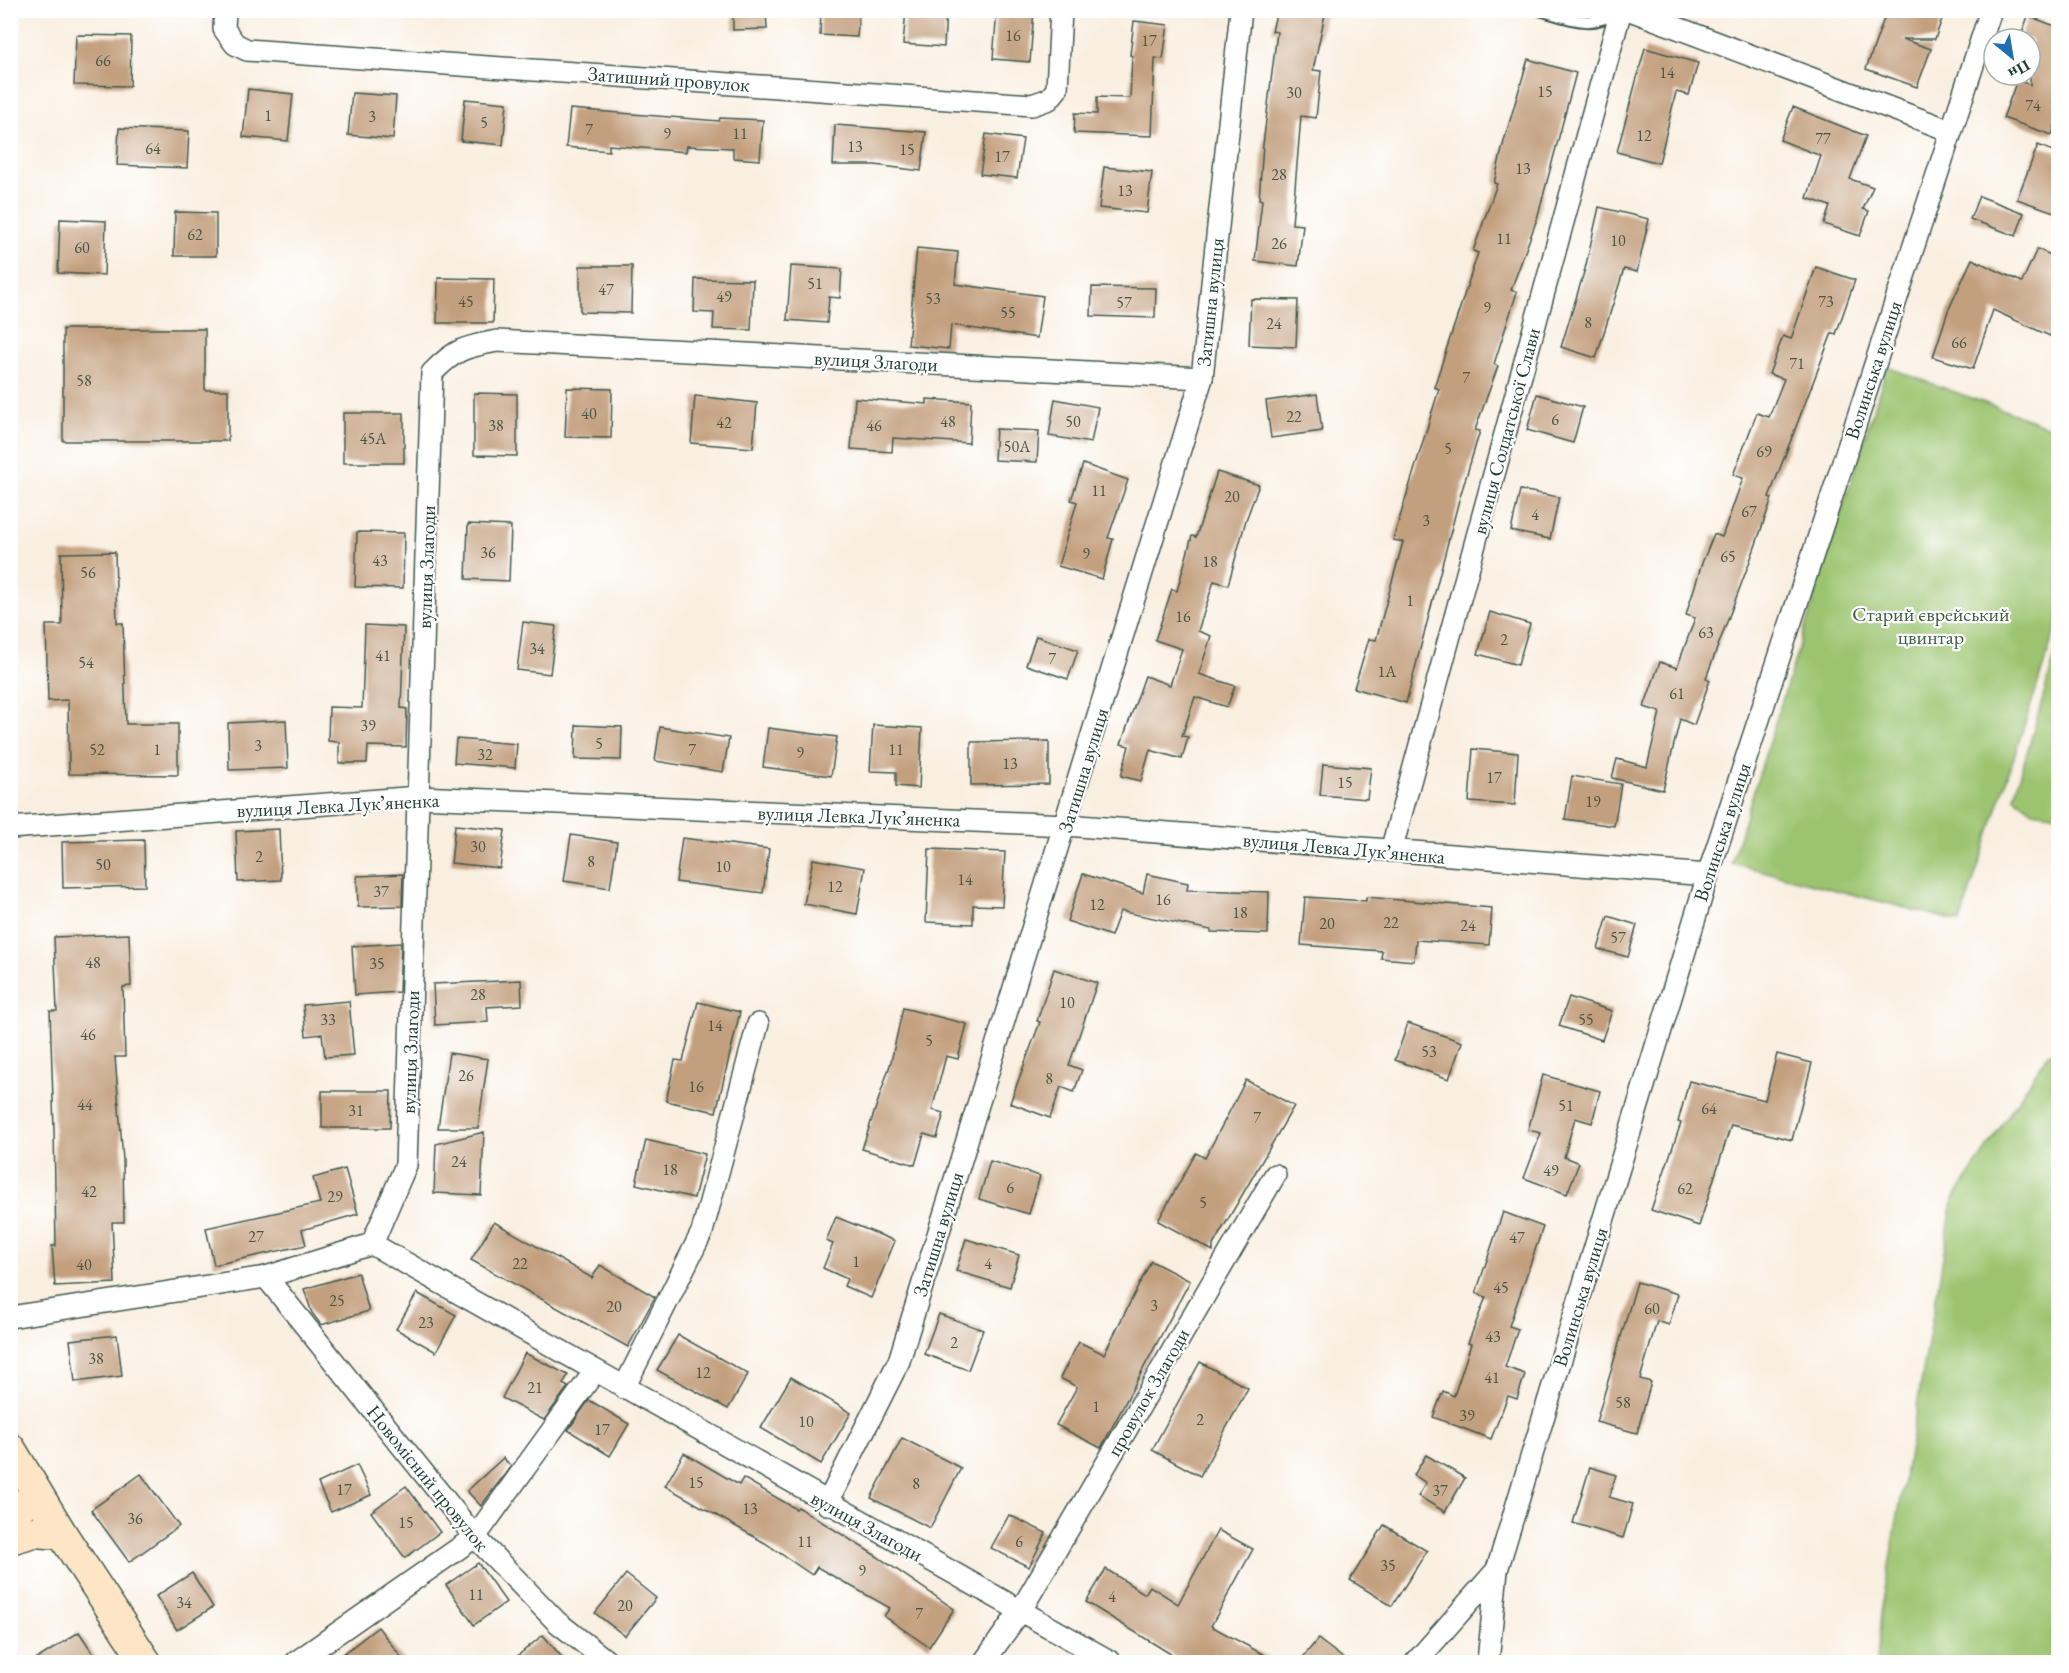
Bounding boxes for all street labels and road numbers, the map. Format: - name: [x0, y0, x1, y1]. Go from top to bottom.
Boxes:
- street label: Затишний провулок: [587, 60, 751, 98]
- street label: Затишна вулиця: [1190, 236, 1230, 368]
- street label: Волинська вулиця: [1838, 297, 1908, 443]
- street label: вулиця Солдатської Слави: [1466, 324, 1546, 537]
- street label: вулиця Злагоди: [814, 345, 939, 377]
- street label: вулиця Злагоди: [411, 504, 441, 629]
- street label: Затишна вулиця: [1052, 704, 1114, 835]
- street label: Волинська вулиця: [1687, 759, 1757, 905]
- street label: вулиця Левка Лукʼяненка: [236, 787, 440, 823]
- street label: вулиця Левка Лукʼяненка: [757, 799, 961, 833]
- street label: вулиця Левка Лукʼяненка: [1242, 826, 1446, 870]
- street label: вулиця Злагоди: [395, 989, 425, 1114]
- street label: Затишна вулиця: [907, 1168, 969, 1299]
- street label: Волинська вулиця: [1546, 1224, 1614, 1370]
- street label: провулок Злагоди: [1101, 1323, 1195, 1461]
- street label: Новомісний провулок: [361, 1400, 495, 1557]
- street label: вулиця Злагоди: [807, 1485, 928, 1568]

